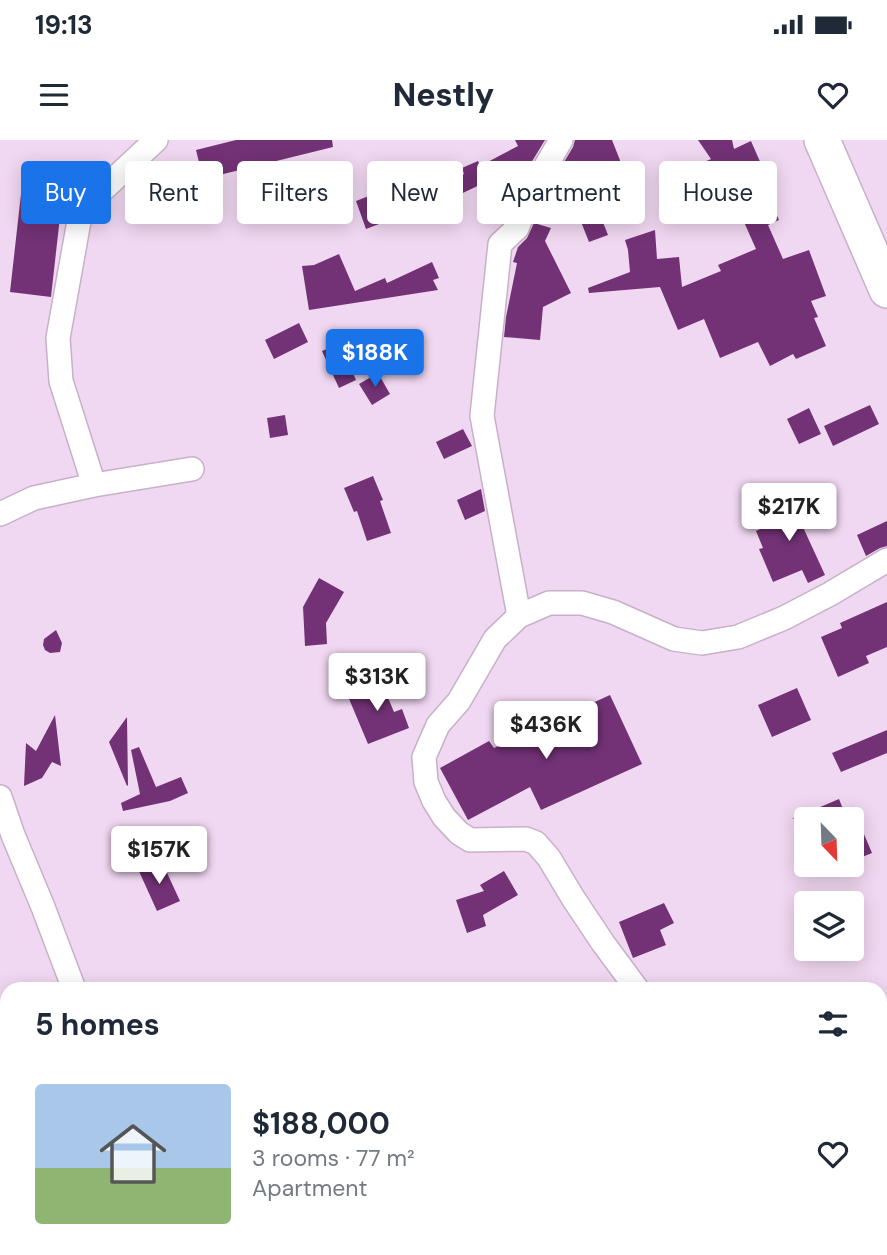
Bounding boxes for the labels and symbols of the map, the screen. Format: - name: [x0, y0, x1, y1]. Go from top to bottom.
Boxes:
- pin: $188K: [326, 330, 424, 389]
- pin: $217K: [740, 484, 838, 543]
- pin: $313K: [328, 654, 426, 713]
- pin: $436K: [497, 702, 595, 761]
- north arrow: [794, 807, 864, 877]
- pin: $157K: [110, 826, 208, 886]

